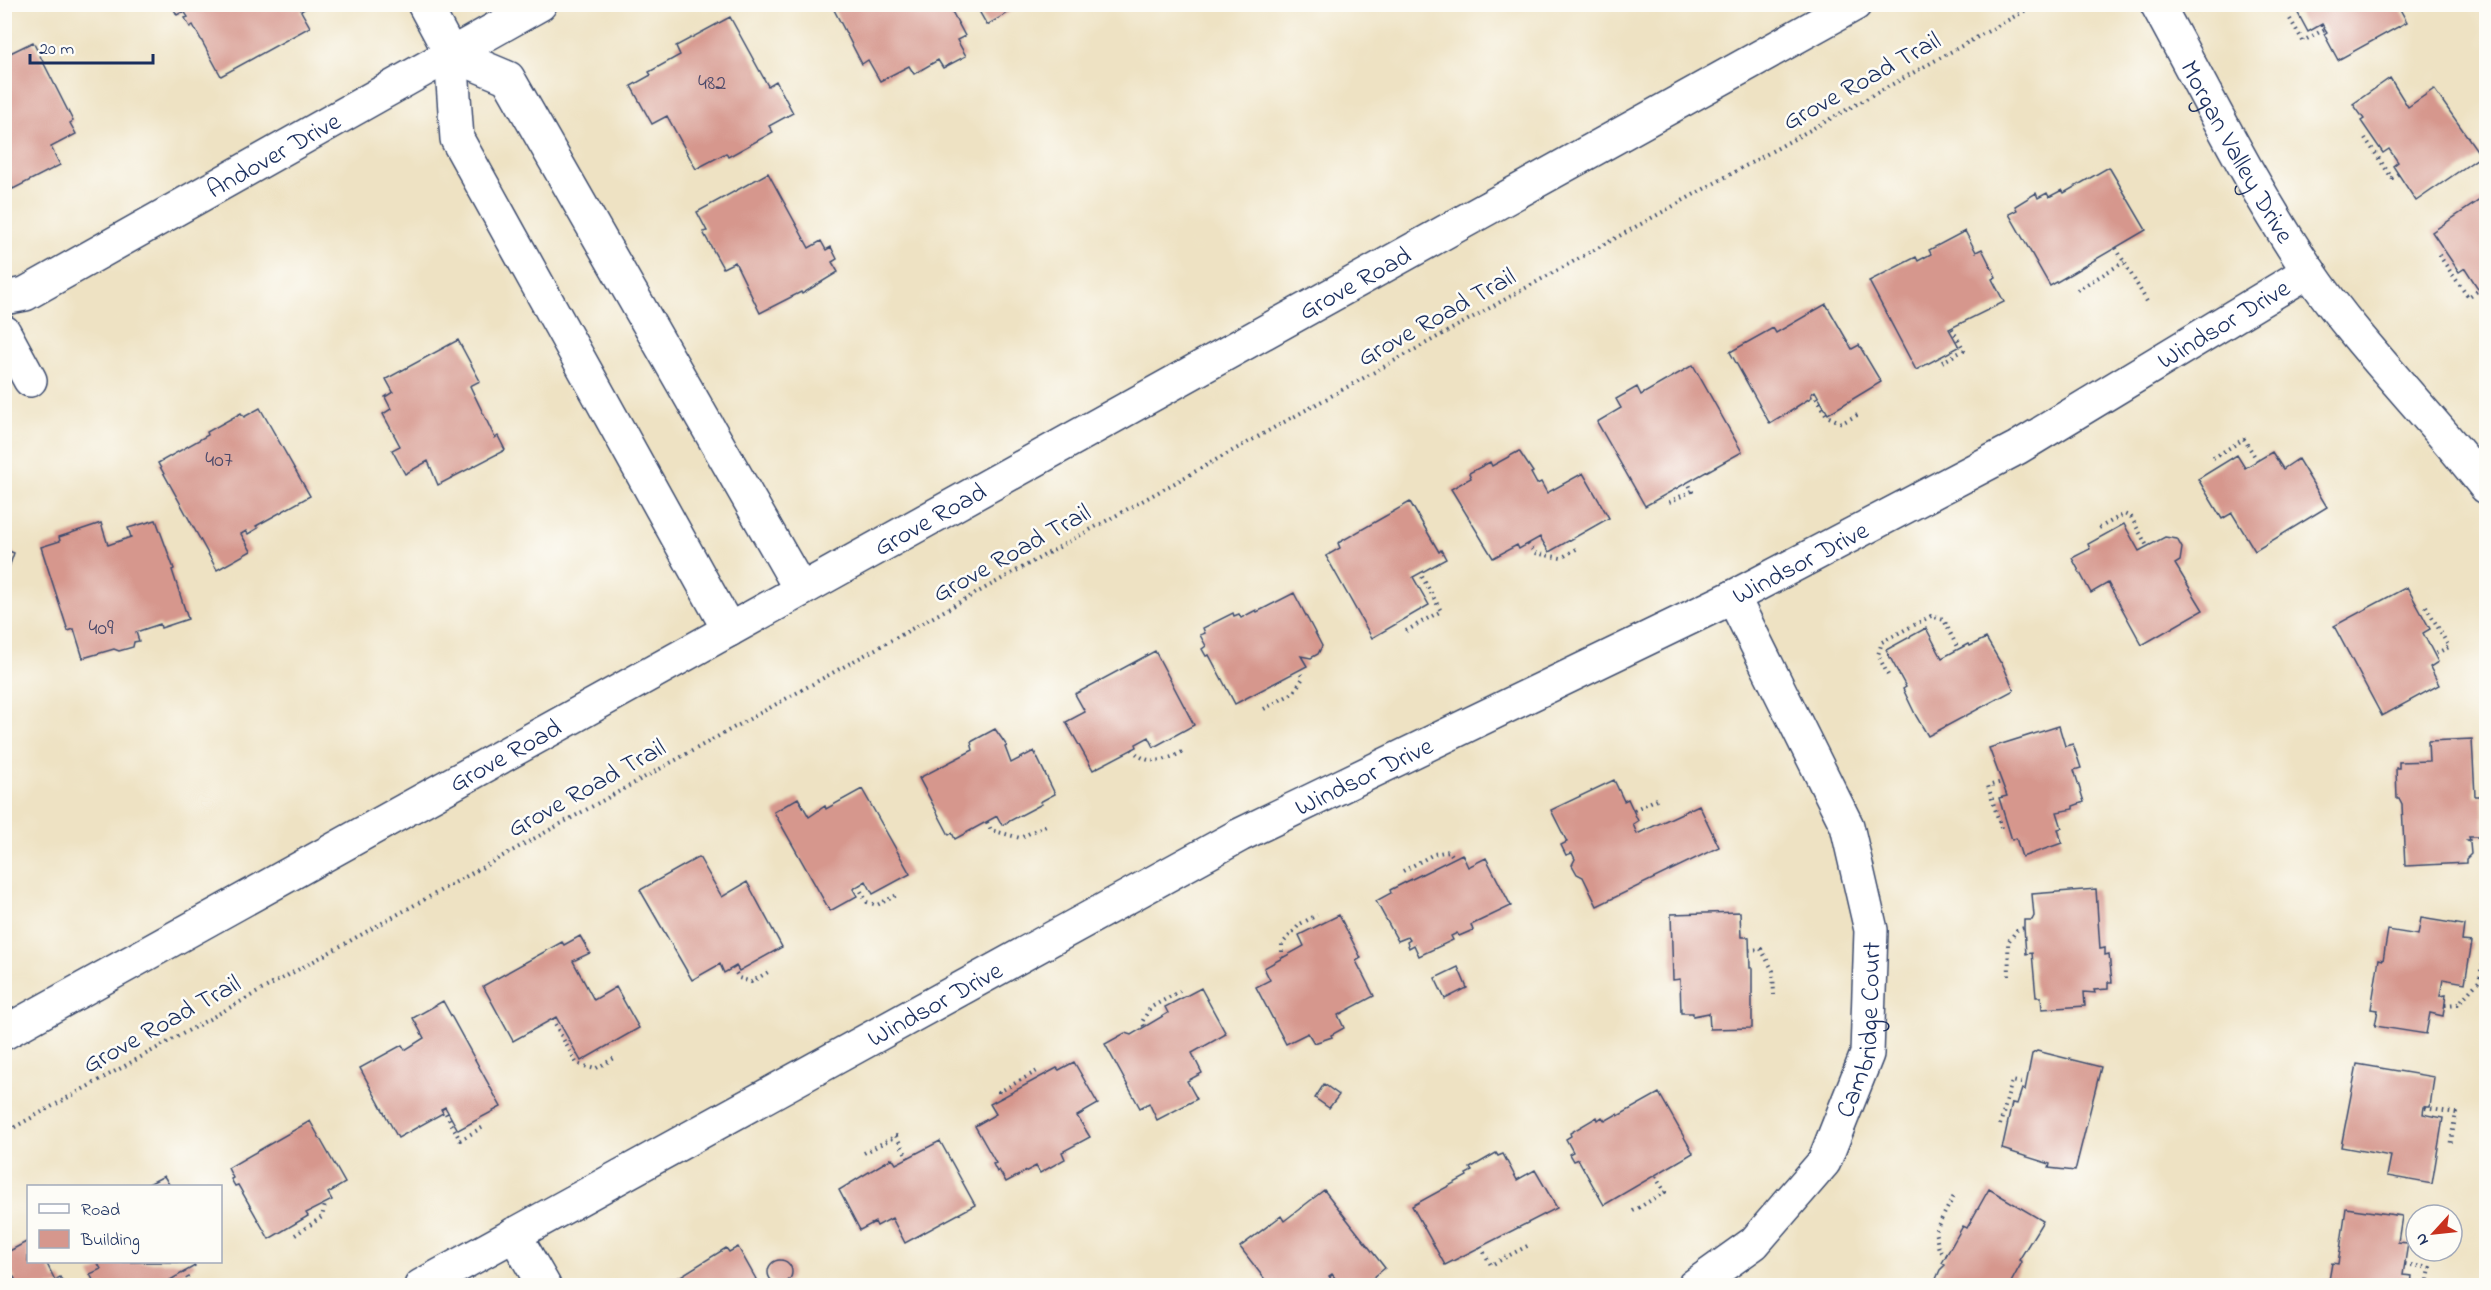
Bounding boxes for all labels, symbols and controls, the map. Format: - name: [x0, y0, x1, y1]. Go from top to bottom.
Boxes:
- street label: Grove Road Trail: [1776, 23, 1949, 142]
- scale bar: [30, 27, 153, 65]
- text: 20 m: [39, 37, 74, 63]
- street label: Morgan Valley Drive: [2169, 54, 2302, 252]
- house number: 482: [698, 68, 726, 100]
- street label: Andover Drive: [201, 104, 349, 210]
- street label: Grove Road: [1293, 238, 1419, 332]
- street label: Grove Road Trail: [1351, 259, 1524, 378]
- street label: Windsor Drive: [2151, 271, 2299, 381]
- house number: 407: [205, 445, 233, 477]
- street label: Grove Road: [868, 474, 995, 568]
- street label: Grove Road Trail: [926, 495, 1099, 614]
- street label: Windsor Drive: [1726, 513, 1877, 616]
- house number: 409: [88, 613, 114, 645]
- street label: Grove Road: [443, 710, 570, 804]
- street label: Windsor Drive: [1289, 728, 1440, 828]
- street label: Grove Road Trail: [501, 730, 674, 849]
- street label: Cambridge Court: [1828, 941, 1893, 1124]
- street label: Windsor Drive: [861, 953, 1011, 1059]
- street label: Grove Road Trail: [76, 966, 249, 1085]
- legend: [27, 1185, 222, 1263]
- text: Road: [81, 1198, 120, 1224]
- north arrow: [2404, 1203, 2464, 1263]
- text: Building: [80, 1228, 140, 1255]
- text: N: [2409, 1228, 2436, 1249]

